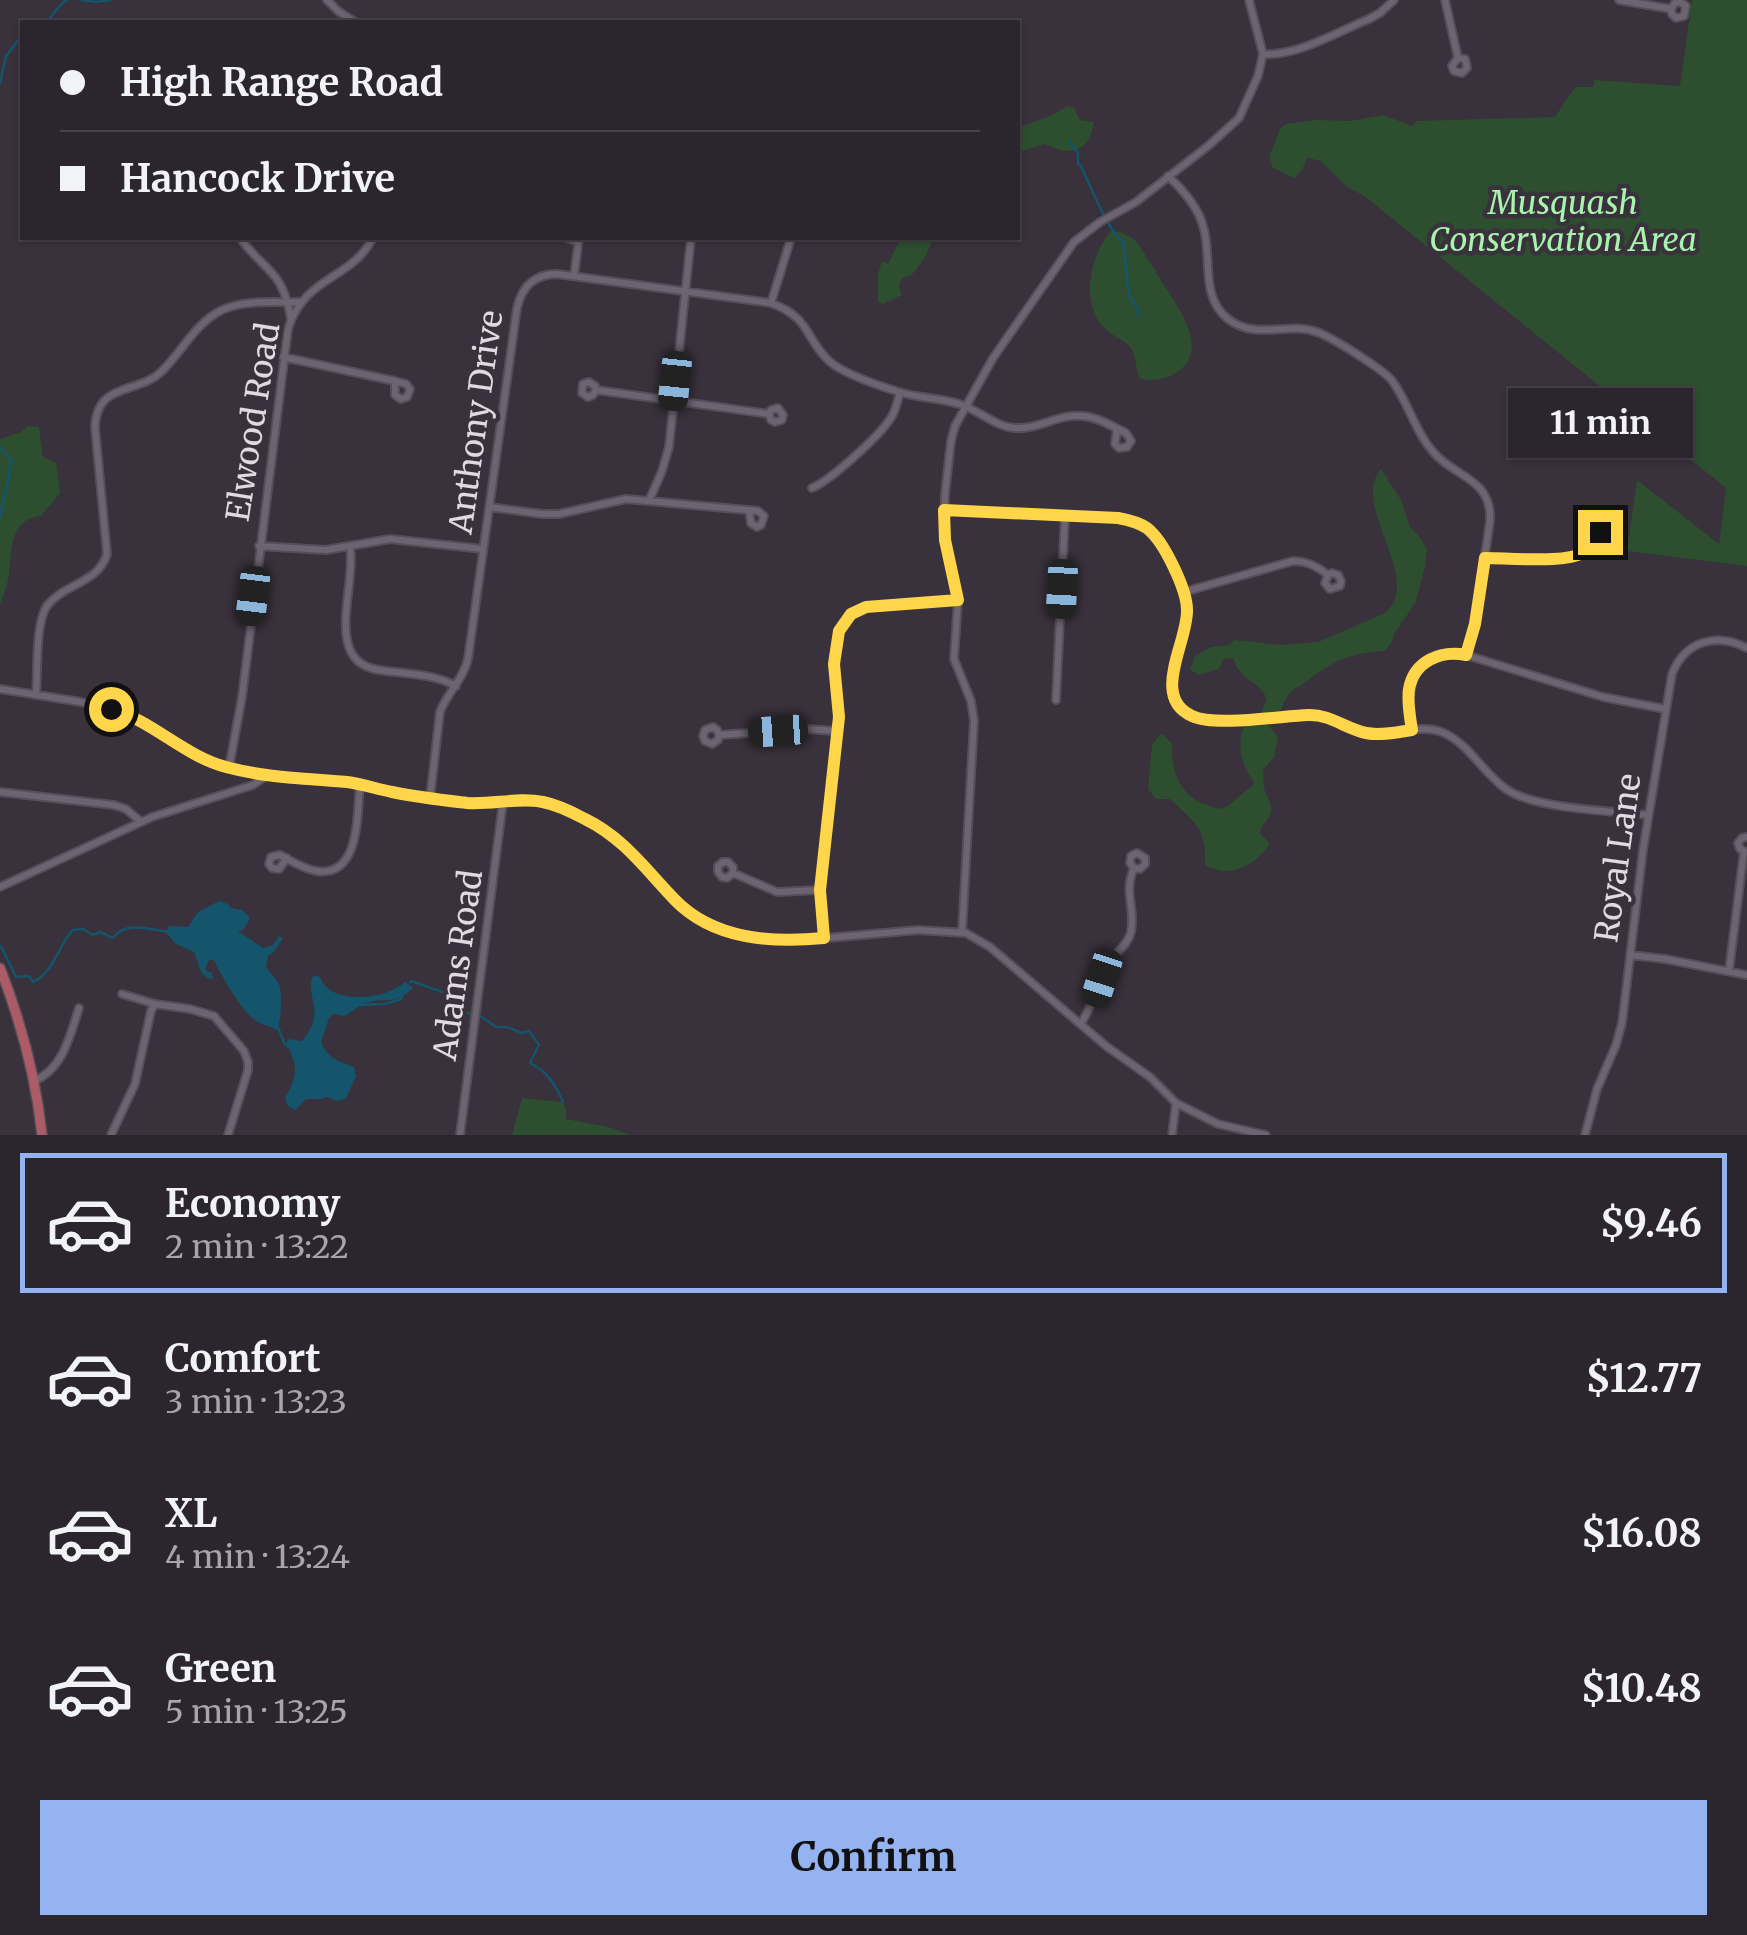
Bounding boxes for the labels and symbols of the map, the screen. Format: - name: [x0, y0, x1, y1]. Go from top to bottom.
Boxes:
- park label: Musquash Conservation Area: [1429, 183, 1697, 260]
- street label: Anthony Drive: [440, 308, 511, 537]
- street label: Elwood Road: [218, 320, 288, 524]
- car: [657, 350, 693, 412]
- callout: 11 min: [1508, 387, 1692, 457]
- route end: [1578, 510, 1623, 555]
- car: [1045, 558, 1079, 620]
- car: [234, 564, 272, 628]
- route start: [89, 687, 134, 732]
- car: [747, 714, 809, 748]
- street label: Royal Lane: [1586, 771, 1650, 945]
- street label: Adams Road: [425, 867, 491, 1064]
- car: [1078, 945, 1126, 1011]

